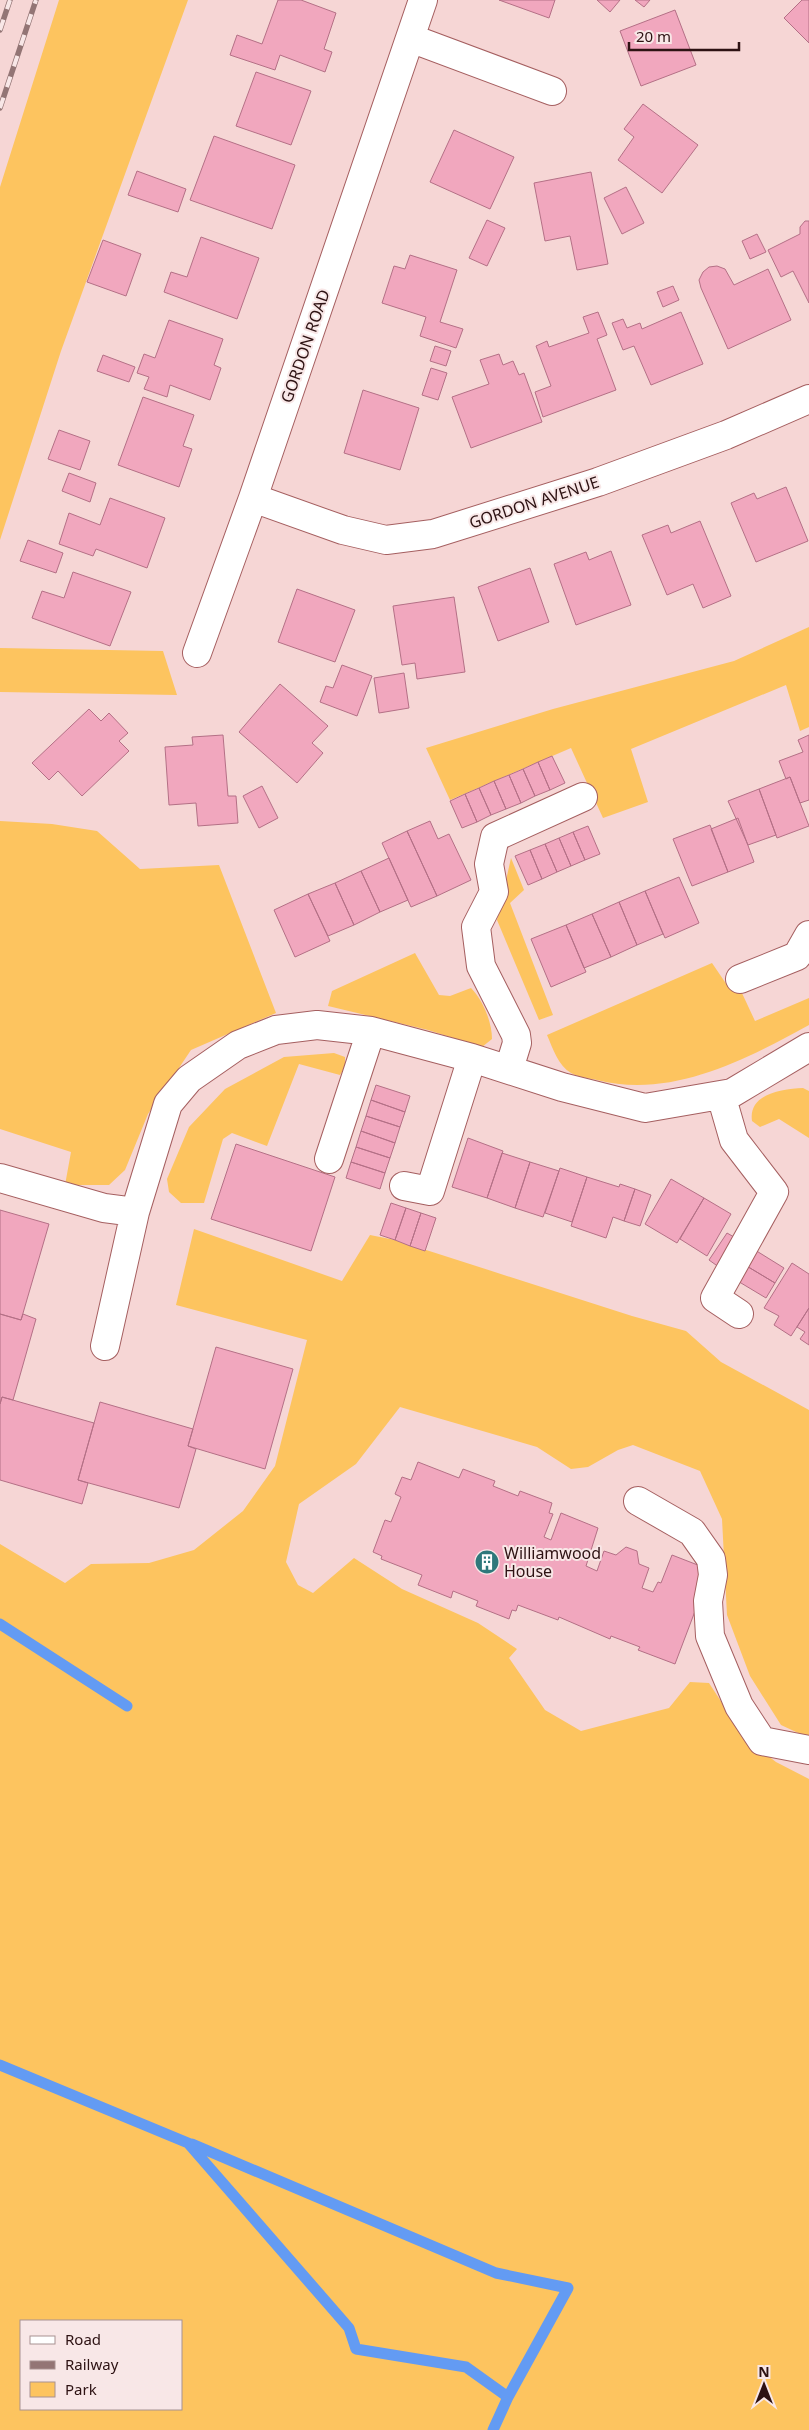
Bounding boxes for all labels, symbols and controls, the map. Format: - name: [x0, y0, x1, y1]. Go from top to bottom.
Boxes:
- scale bar: [629, 20, 739, 52]
- text: 20 m: [636, 26, 671, 46]
- street label: GORDON ROAD: [275, 286, 335, 406]
- street label: GORDON AVENUE: [466, 471, 602, 533]
- place label: Williamwood House: [504, 1542, 601, 1582]
- building icon: Williamwood House: [474, 1549, 500, 1575]
- legend: [20, 2320, 182, 2410]
- text: Road: [65, 2329, 101, 2349]
- text: Railway: [65, 2354, 119, 2374]
- north arrow: [739, 2360, 789, 2410]
- text: N: [758, 2362, 770, 2381]
- text: Park: [65, 2379, 97, 2399]

